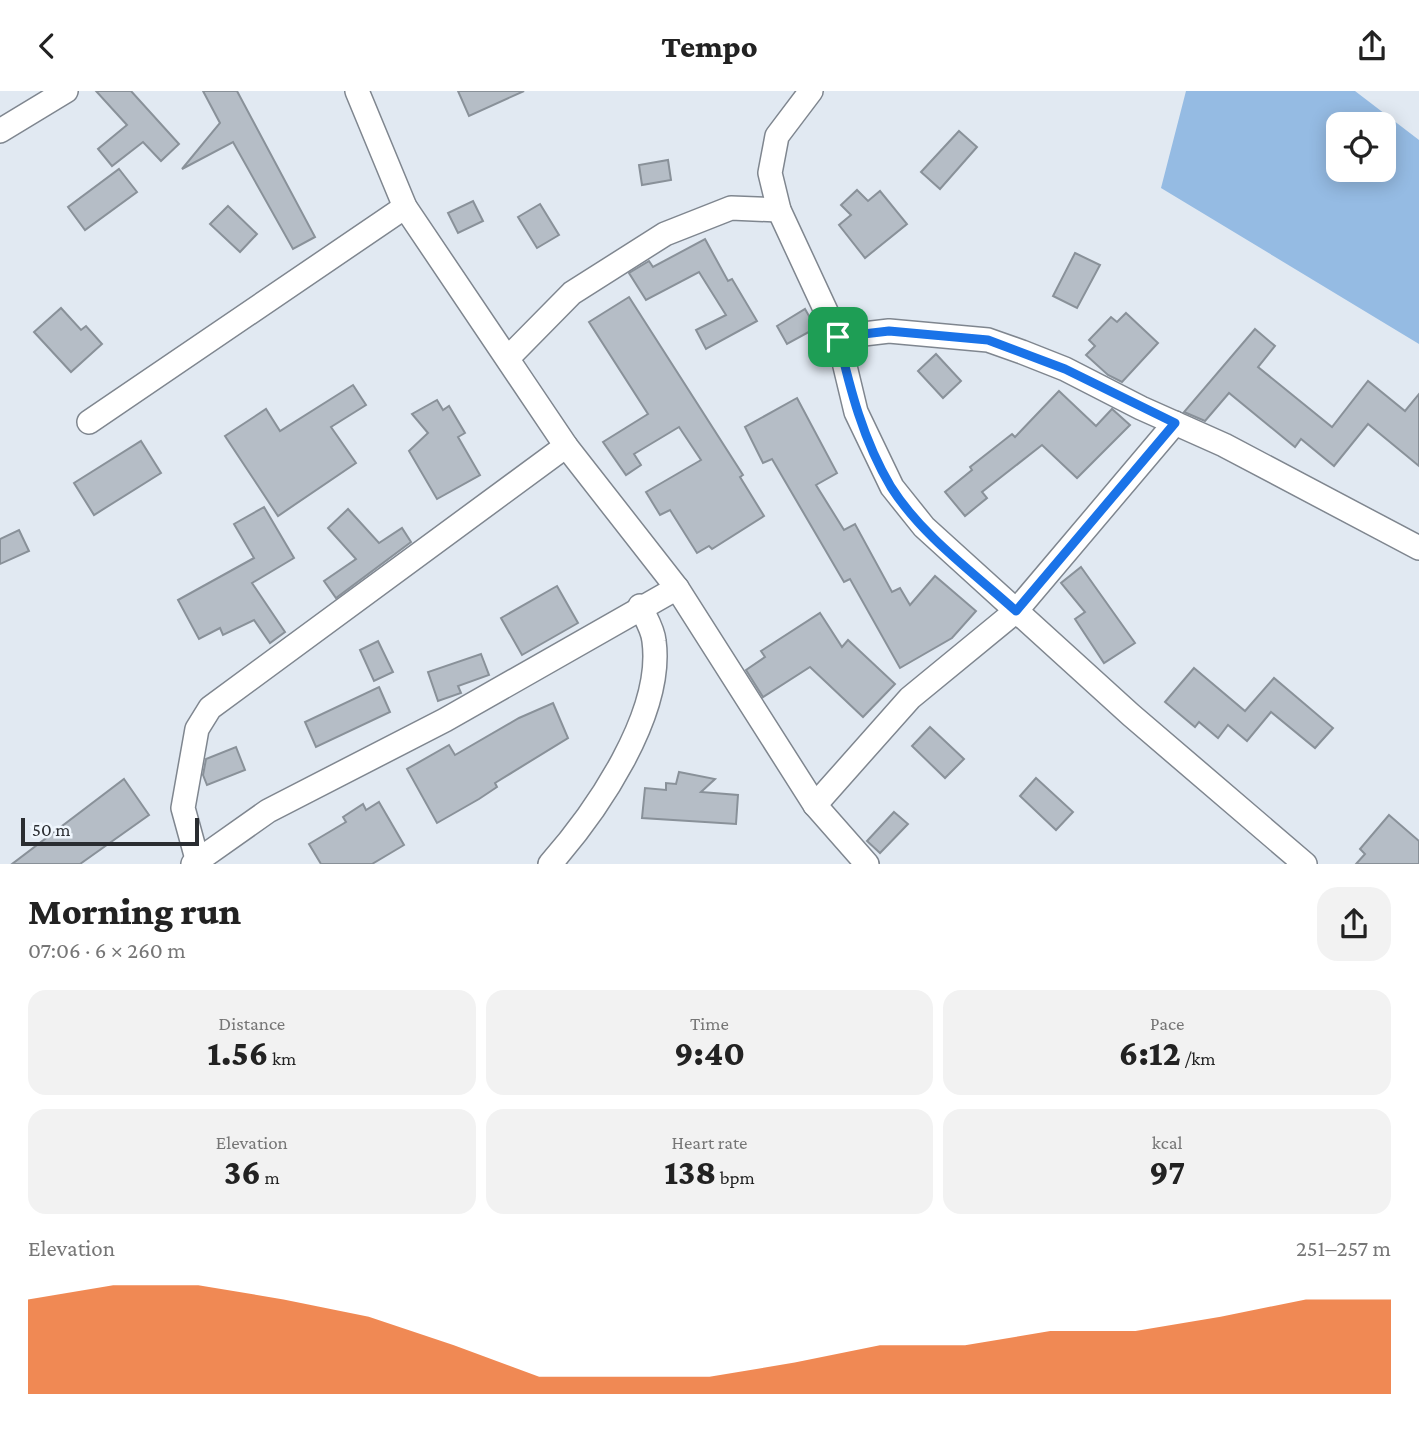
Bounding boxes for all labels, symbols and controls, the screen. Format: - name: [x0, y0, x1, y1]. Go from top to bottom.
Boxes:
- icon: back: [28, 27, 66, 65]
- icon: share: [1353, 27, 1391, 65]
- text: Tempo: [661, 28, 758, 64]
- map controls: [1326, 112, 1396, 182]
- button: locate: [1326, 112, 1396, 182]
- pin: [808, 307, 868, 367]
- icon: arrive: [819, 318, 857, 356]
- scale bar: [21, 815, 200, 847]
- text: 50 m: [32, 819, 71, 840]
- button: share: [1317, 887, 1391, 961]
- text: Morning run: [28, 890, 241, 932]
- text: 07:06 · 6 × 260 m: [28, 937, 186, 963]
- text: Distance: [219, 1013, 285, 1034]
- text: Time: [690, 1013, 729, 1034]
- text: Pace: [1150, 1013, 1184, 1034]
- text: 1.56: [207, 1034, 268, 1073]
- text: 9:40: [674, 1034, 745, 1073]
- text: 6:12: [1119, 1034, 1181, 1073]
- text: km: [268, 1048, 296, 1069]
- text: /km: [1181, 1048, 1216, 1069]
- text: Elevation: [216, 1132, 288, 1153]
- text: Heart rate: [672, 1132, 747, 1153]
- text: kcal: [1152, 1132, 1182, 1153]
- text: 36: [224, 1153, 261, 1192]
- text: 138: [664, 1153, 716, 1192]
- text: 97: [1149, 1153, 1185, 1192]
- text: m: [261, 1167, 280, 1188]
- text: bpm: [716, 1167, 755, 1188]
- text: Elevation: [28, 1235, 115, 1261]
- text: 251–257 m: [1296, 1235, 1391, 1261]

